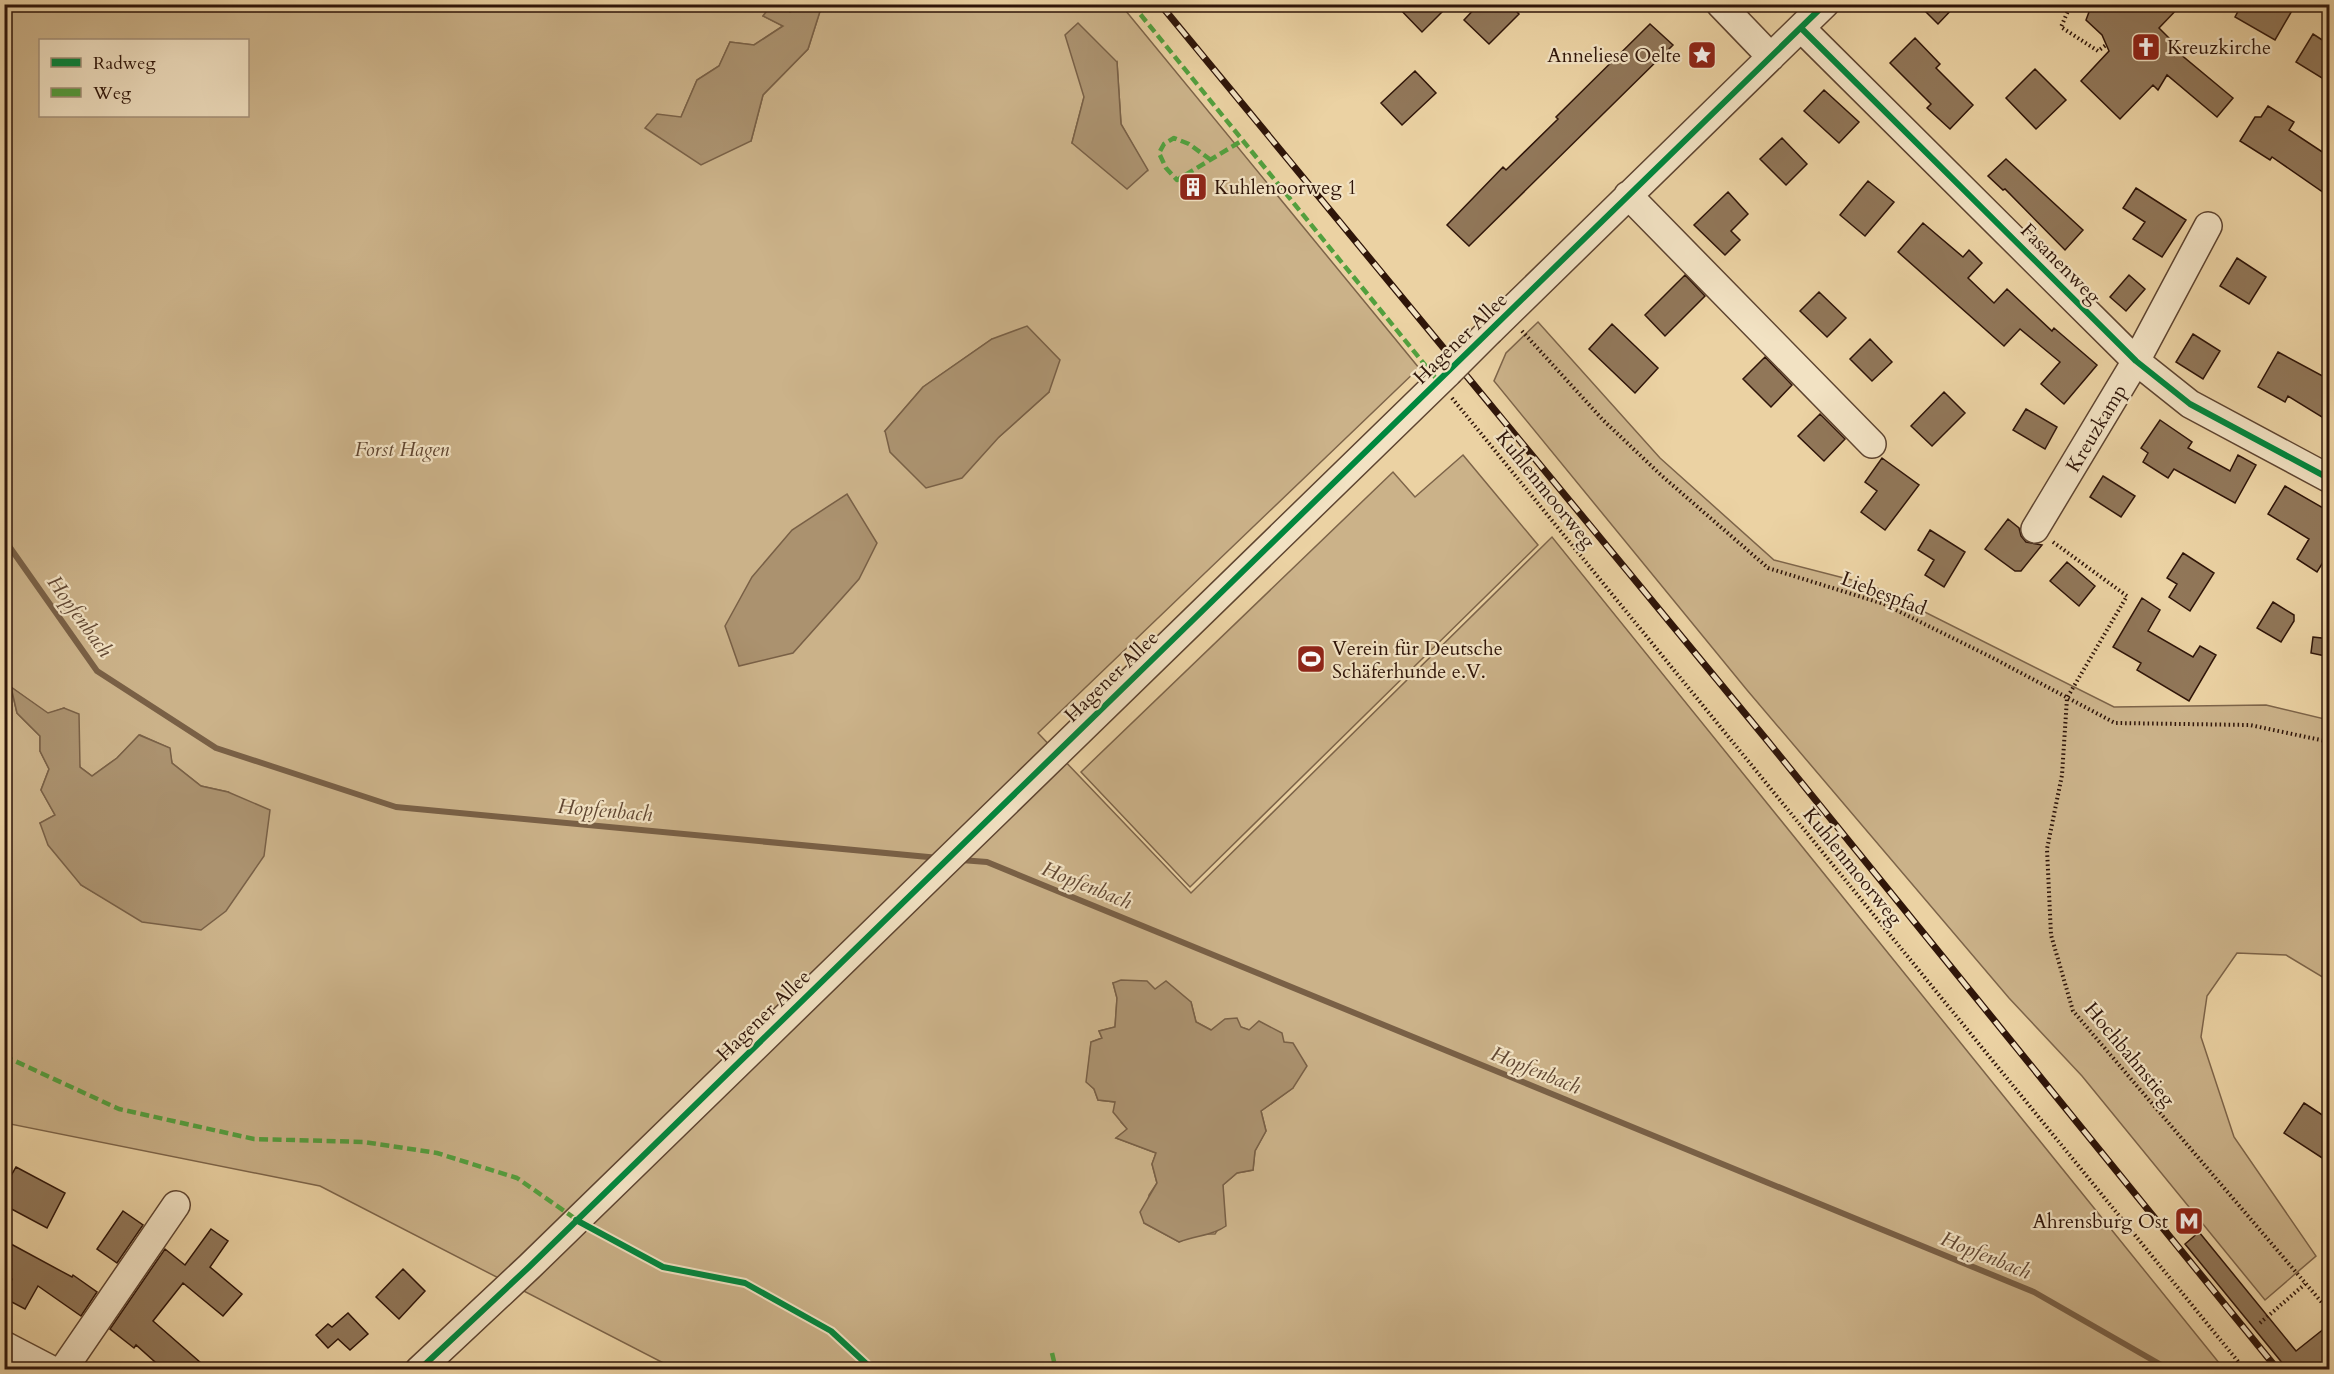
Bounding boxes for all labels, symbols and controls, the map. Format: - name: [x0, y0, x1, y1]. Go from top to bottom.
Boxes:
- church icon: Kreuzkirche: [2130, 31, 2162, 63]
- place label: Kreuzkirche: [2167, 34, 2271, 61]
- legend: [39, 39, 249, 117]
- place icon: Anneliese Oelte: [1686, 39, 1718, 71]
- place label: Anneliese Oelte: [1547, 42, 1681, 69]
- text: Radweg: [93, 51, 156, 76]
- text: Weg: [92, 81, 132, 106]
- building icon: Kuhlenoorweg 1: [1177, 171, 1209, 203]
- place label: Kuhlenoorweg 1: [1214, 174, 1357, 201]
- street label: Fasanenweg: [2015, 217, 2107, 310]
- street label: Hagener Allee: [1407, 287, 1513, 390]
- street label: Kreuzkamp: [2060, 379, 2133, 477]
- street label: Kuhlenmoorweg: [1490, 425, 1602, 555]
- park label: Forst Hagen: [355, 436, 450, 463]
- street label: Liebespfad: [1837, 565, 1931, 622]
- water label: Hopfenbach: [40, 569, 119, 663]
- street label: Hagener Allee: [1058, 625, 1164, 728]
- place label: Verein für Deutsche Schäferhunde e.V.: [1332, 635, 1503, 685]
- sports icon: Verein für Deutsche Schäferhunde e.V.: [1295, 643, 1327, 675]
- water label: Hopfenbach: [556, 792, 654, 829]
- street label: Kuhlenmoorweg: [1797, 802, 1909, 932]
- water label: Hopfenbach: [1037, 854, 1136, 917]
- street label: Hagener Allee: [710, 964, 816, 1067]
- street label: Hochbahnstieg: [2078, 997, 2182, 1113]
- water label: Hopfenbach: [1486, 1039, 1585, 1102]
- metro station icon: Ahrensburg Ost: [2173, 1205, 2205, 1237]
- place label: Ahrensburg Ost: [2032, 1208, 2169, 1235]
- water label: Hopfenbach: [1936, 1224, 2035, 1287]

